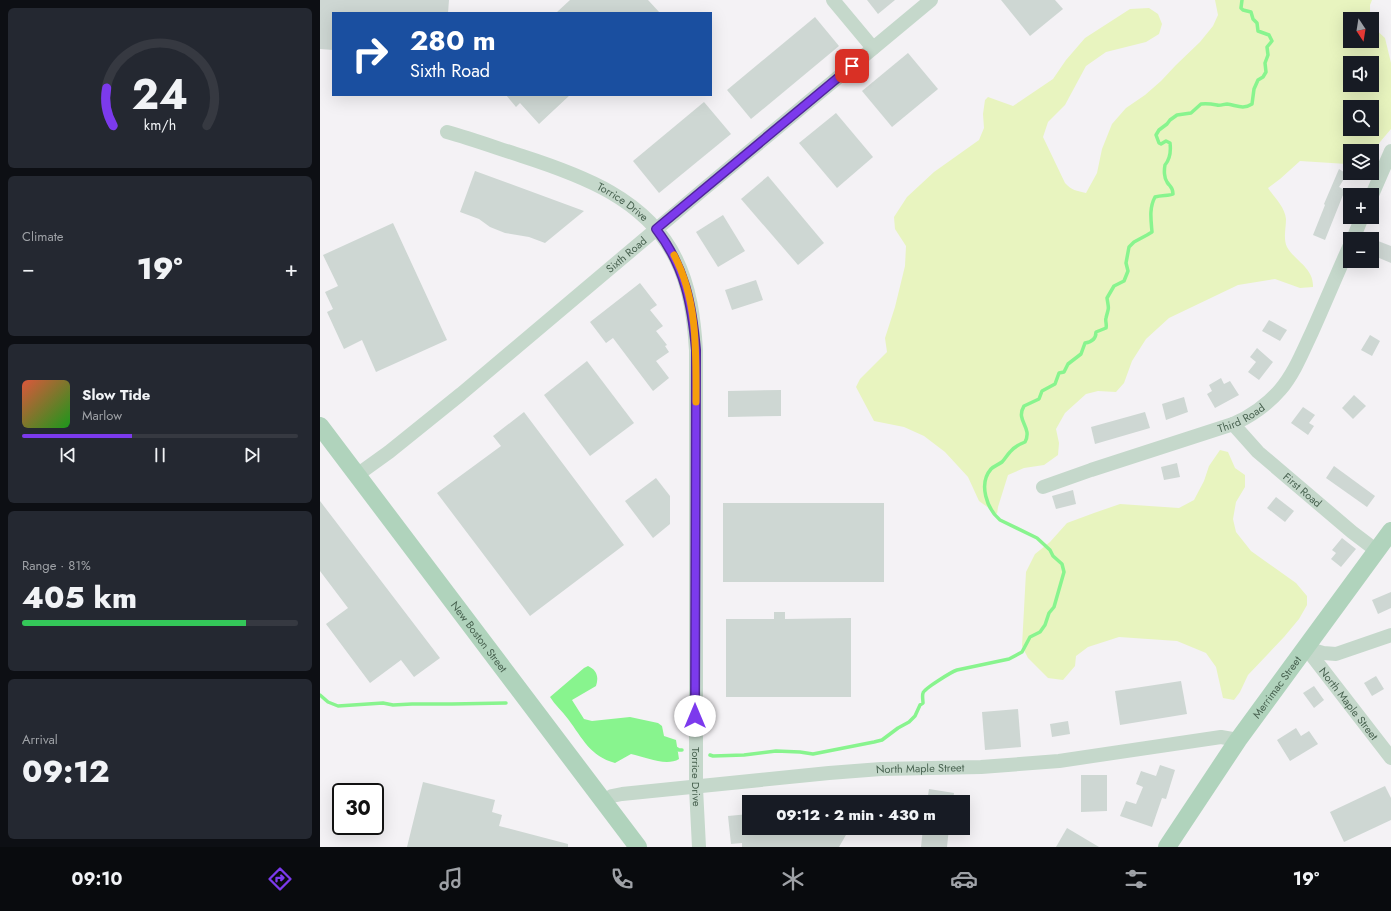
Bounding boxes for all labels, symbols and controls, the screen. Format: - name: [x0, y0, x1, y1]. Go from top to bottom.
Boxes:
- north arrow: [1343, 12, 1379, 48]
- map controls: [1343, 12, 1379, 268]
- text: 280 m: [410, 20, 496, 61]
- icon: right: [344, 28, 396, 80]
- pin: [835, 49, 869, 83]
- icon: arrive: [841, 55, 863, 77]
- button: sound: [1343, 56, 1379, 92]
- text: Sixth Road: [410, 58, 490, 84]
- text: 24: [132, 64, 188, 125]
- button: search: [1343, 100, 1379, 136]
- text: km/h: [144, 114, 176, 134]
- button: layers: [1343, 144, 1379, 180]
- street label: Torrice Drive: [594, 178, 652, 225]
- button: +: [1343, 188, 1379, 224]
- text: Climate: [22, 227, 63, 246]
- button: −: [1343, 232, 1379, 268]
- street label: Sixth Road: [602, 233, 650, 277]
- text: 19°: [137, 247, 183, 290]
- text: −: [22, 252, 35, 284]
- text: +: [284, 252, 298, 284]
- text: Slow Tide: [82, 384, 150, 406]
- street label: Third Road: [1216, 400, 1268, 436]
- text: Marlow: [82, 406, 122, 425]
- icon: previous: [57, 444, 79, 466]
- icon: pause: [149, 444, 171, 466]
- icon: next: [241, 444, 263, 466]
- street label: First Road: [1280, 469, 1325, 511]
- text: Range · 81%: [22, 556, 91, 575]
- text: 405 km: [22, 576, 137, 619]
- street label: New Boston Street: [447, 598, 511, 676]
- street label: Merrimac Street: [1249, 652, 1305, 722]
- street label: North Maple Street: [1315, 664, 1382, 744]
- position arrow: [674, 695, 716, 737]
- text: Arrival: [22, 730, 58, 749]
- street label: Torrice Drive: [688, 747, 705, 807]
- text: 09:12: [22, 750, 109, 793]
- street label: North Maple Street: [875, 759, 965, 777]
- speed limit sign: 30: [332, 783, 384, 835]
- text: 09:12 · 2 min · 430 m: [776, 804, 936, 826]
- icon: directions: [266, 865, 294, 893]
- icon: music: [437, 865, 465, 893]
- icon: phone: [608, 865, 636, 893]
- icon: climate: [779, 865, 807, 893]
- icon: car: [950, 865, 978, 893]
- icon: filters: [1122, 865, 1150, 893]
- text: 09:10: [72, 866, 122, 892]
- text: 19°: [1293, 866, 1319, 892]

